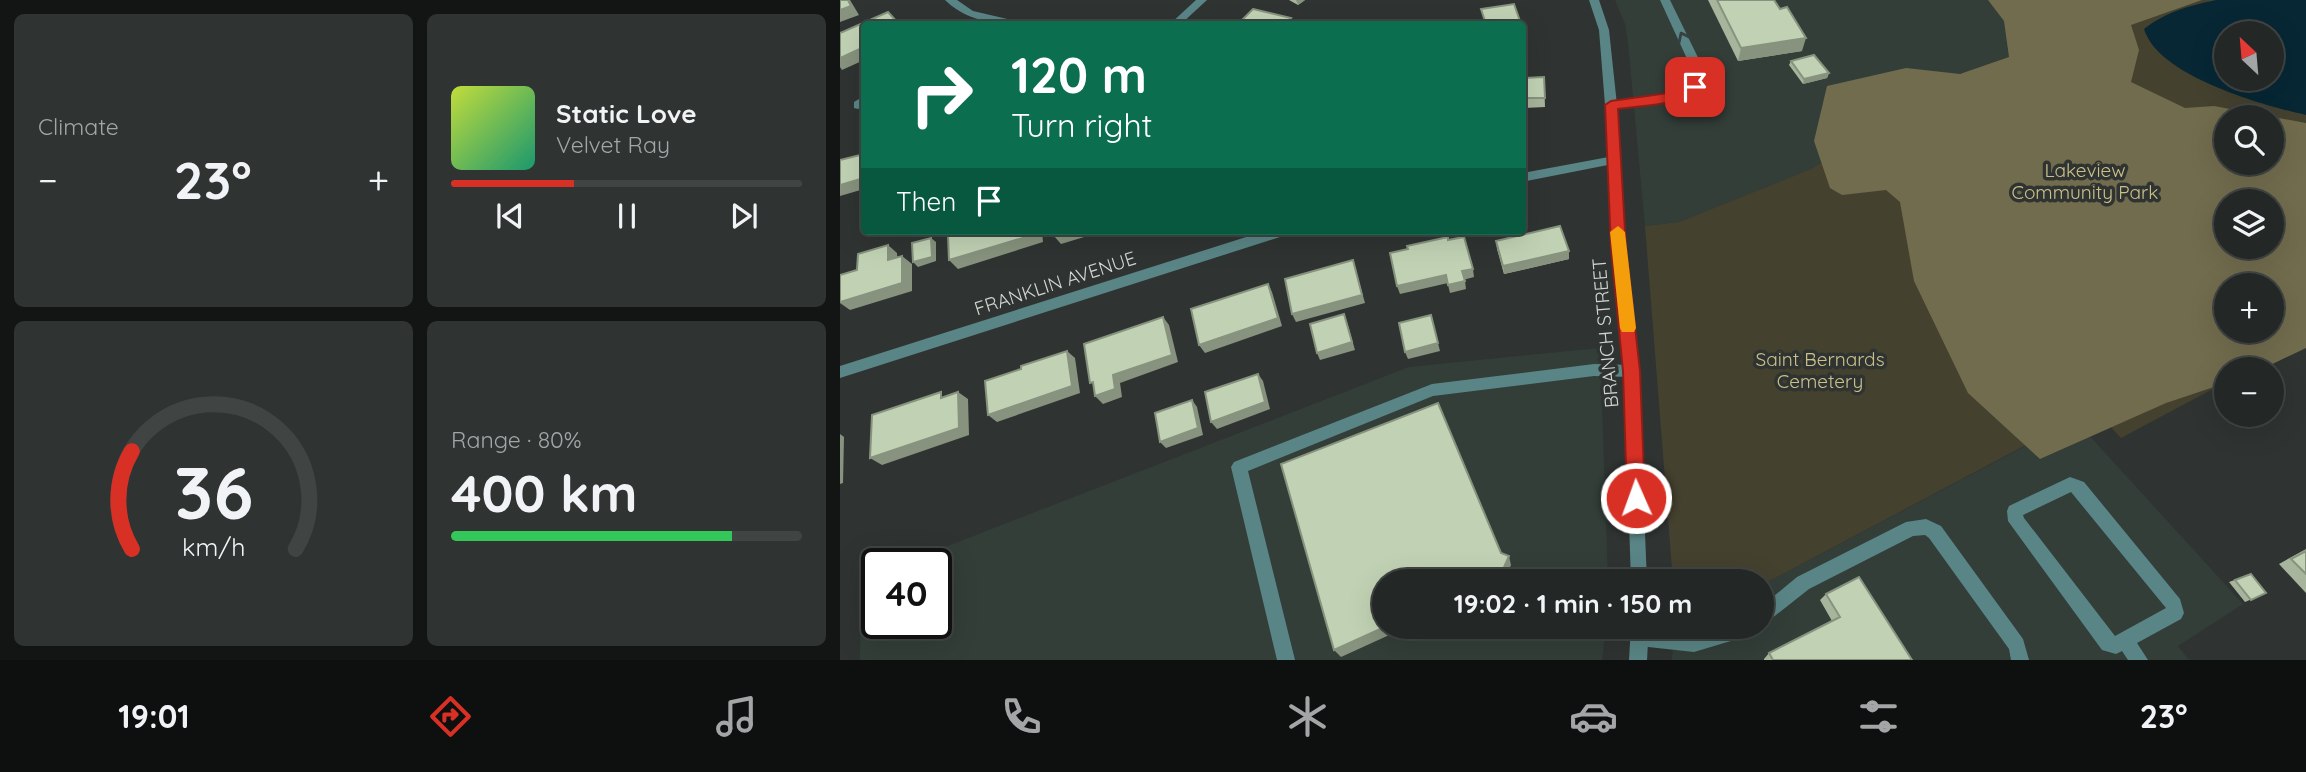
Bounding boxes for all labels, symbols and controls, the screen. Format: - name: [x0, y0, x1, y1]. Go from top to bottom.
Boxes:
- north arrow: [2214, 21, 2284, 91]
- map controls: [2214, 21, 2284, 427]
- one-way arrow: [1677, 32, 1691, 44]
- text: 120 m: [1011, 44, 1147, 105]
- icon: right: [896, 49, 987, 140]
- pin: [1665, 57, 1725, 117]
- icon: arrive: [1676, 68, 1714, 106]
- text: Static Love: [556, 97, 697, 130]
- text: Turn right: [1011, 105, 1152, 145]
- button: search: [2214, 105, 2284, 175]
- text: Climate: [38, 112, 119, 141]
- text: Velvet Ray: [556, 130, 670, 159]
- text: 23°: [174, 147, 252, 212]
- text: −: [38, 156, 58, 204]
- text: +: [368, 156, 389, 204]
- park label: Lakeview Community Park: [2011, 158, 2159, 204]
- icon: arrive: [970, 182, 1008, 220]
- text: Then: [896, 185, 956, 218]
- button: layers: [2214, 189, 2284, 259]
- icon: previous: [491, 197, 529, 235]
- icon: pause: [608, 197, 646, 235]
- icon: next: [725, 197, 763, 235]
- street label: FRANKLIN AVENUE: [971, 246, 1139, 320]
- street label: BRANCH STREET: [1586, 257, 1624, 409]
- button: +: [2214, 273, 2284, 343]
- park label: Saint Bernards Cemetery: [1755, 347, 1885, 393]
- button: −: [2214, 357, 2284, 427]
- text: Range · 80%: [451, 425, 582, 454]
- text: 36: [174, 447, 253, 538]
- text: 400 km: [451, 460, 638, 525]
- position arrow: [1599, 461, 1673, 535]
- text: km/h: [182, 531, 245, 562]
- speed limit sign: 40: [861, 548, 952, 639]
- text: 19:02 · 1 min · 150 m: [1454, 587, 1692, 620]
- icon: directions: [426, 692, 475, 741]
- icon: music: [712, 692, 761, 741]
- icon: phone: [997, 692, 1046, 741]
- icon: climate: [1283, 692, 1332, 741]
- icon: car: [1569, 692, 1618, 741]
- icon: filters: [1854, 692, 1903, 741]
- text: 19:01: [118, 696, 190, 736]
- text: 23°: [2140, 696, 2188, 736]

